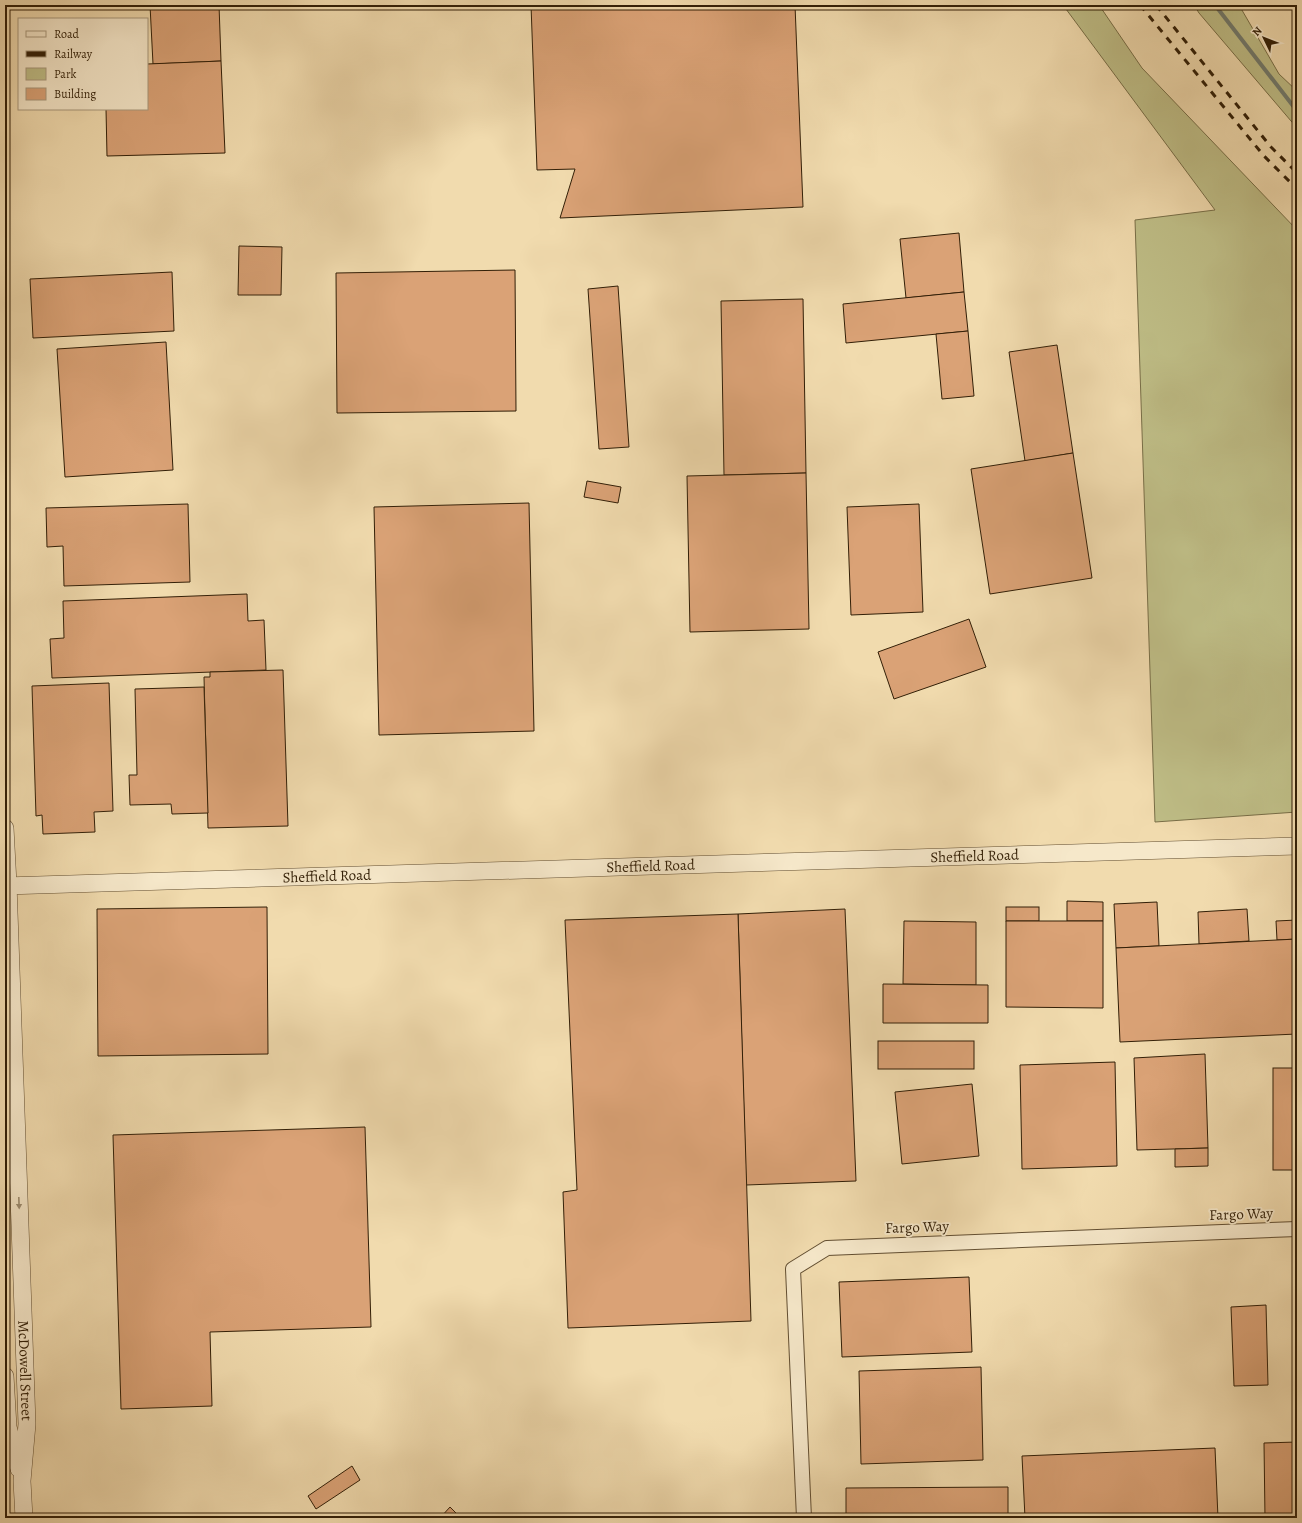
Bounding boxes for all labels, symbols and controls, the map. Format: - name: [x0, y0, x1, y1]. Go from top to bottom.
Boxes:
- legend: [18, 18, 148, 110]
- north arrow: [1244, 18, 1284, 58]
- text: N: [1249, 23, 1265, 40]
- text: Road: [54, 26, 80, 42]
- text: Railway: [54, 46, 93, 62]
- text: Park: [54, 66, 77, 82]
- text: Building: [54, 86, 96, 102]
- street label: Sheffield Road: [930, 845, 1020, 867]
- street label: Sheffield Road: [606, 855, 696, 877]
- street label: Sheffield Road: [282, 865, 372, 887]
- one-way arrow: [16, 1197, 22, 1210]
- street label: Fargo Way: [1209, 1203, 1274, 1225]
- street label: Fargo Way: [885, 1216, 950, 1238]
- street label: McDowell Street: [13, 1320, 37, 1421]

